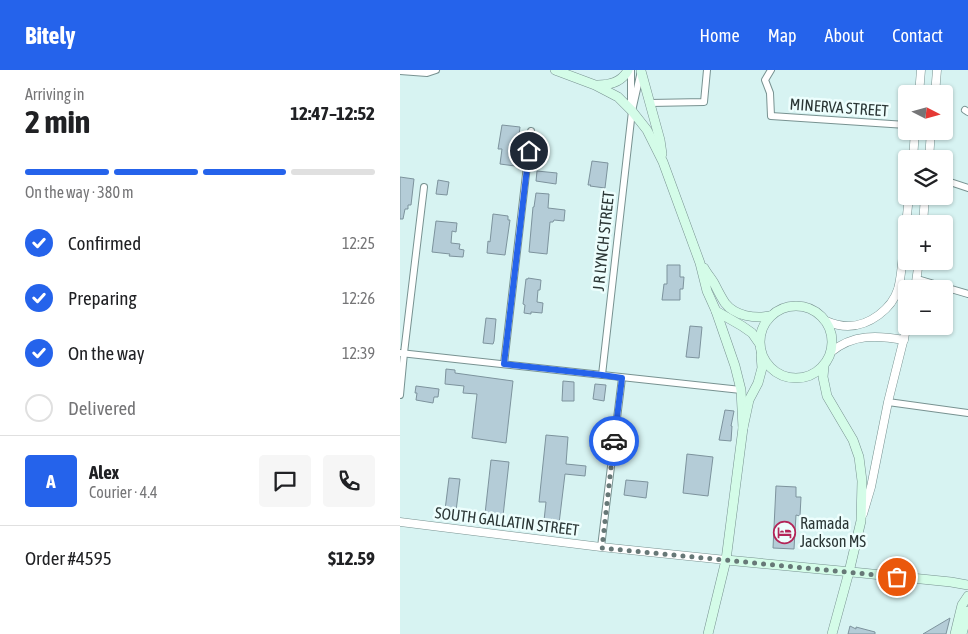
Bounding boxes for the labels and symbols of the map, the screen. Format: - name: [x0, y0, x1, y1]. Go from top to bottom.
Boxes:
- north arrow: [898, 85, 952, 140]
- street label: MINERVA STREET: [789, 95, 889, 119]
- pin: [508, 130, 550, 172]
- street label: J R LYNCH STREET: [589, 190, 617, 292]
- courier: [589, 416, 639, 466]
- street label: SOUTH GALLATIN STREET: [434, 503, 580, 539]
- place label: Ramada Jackson MS: [800, 514, 866, 550]
- hotel icon: Ramada Jackson MS: [772, 520, 796, 544]
- pin: [876, 556, 918, 598]

